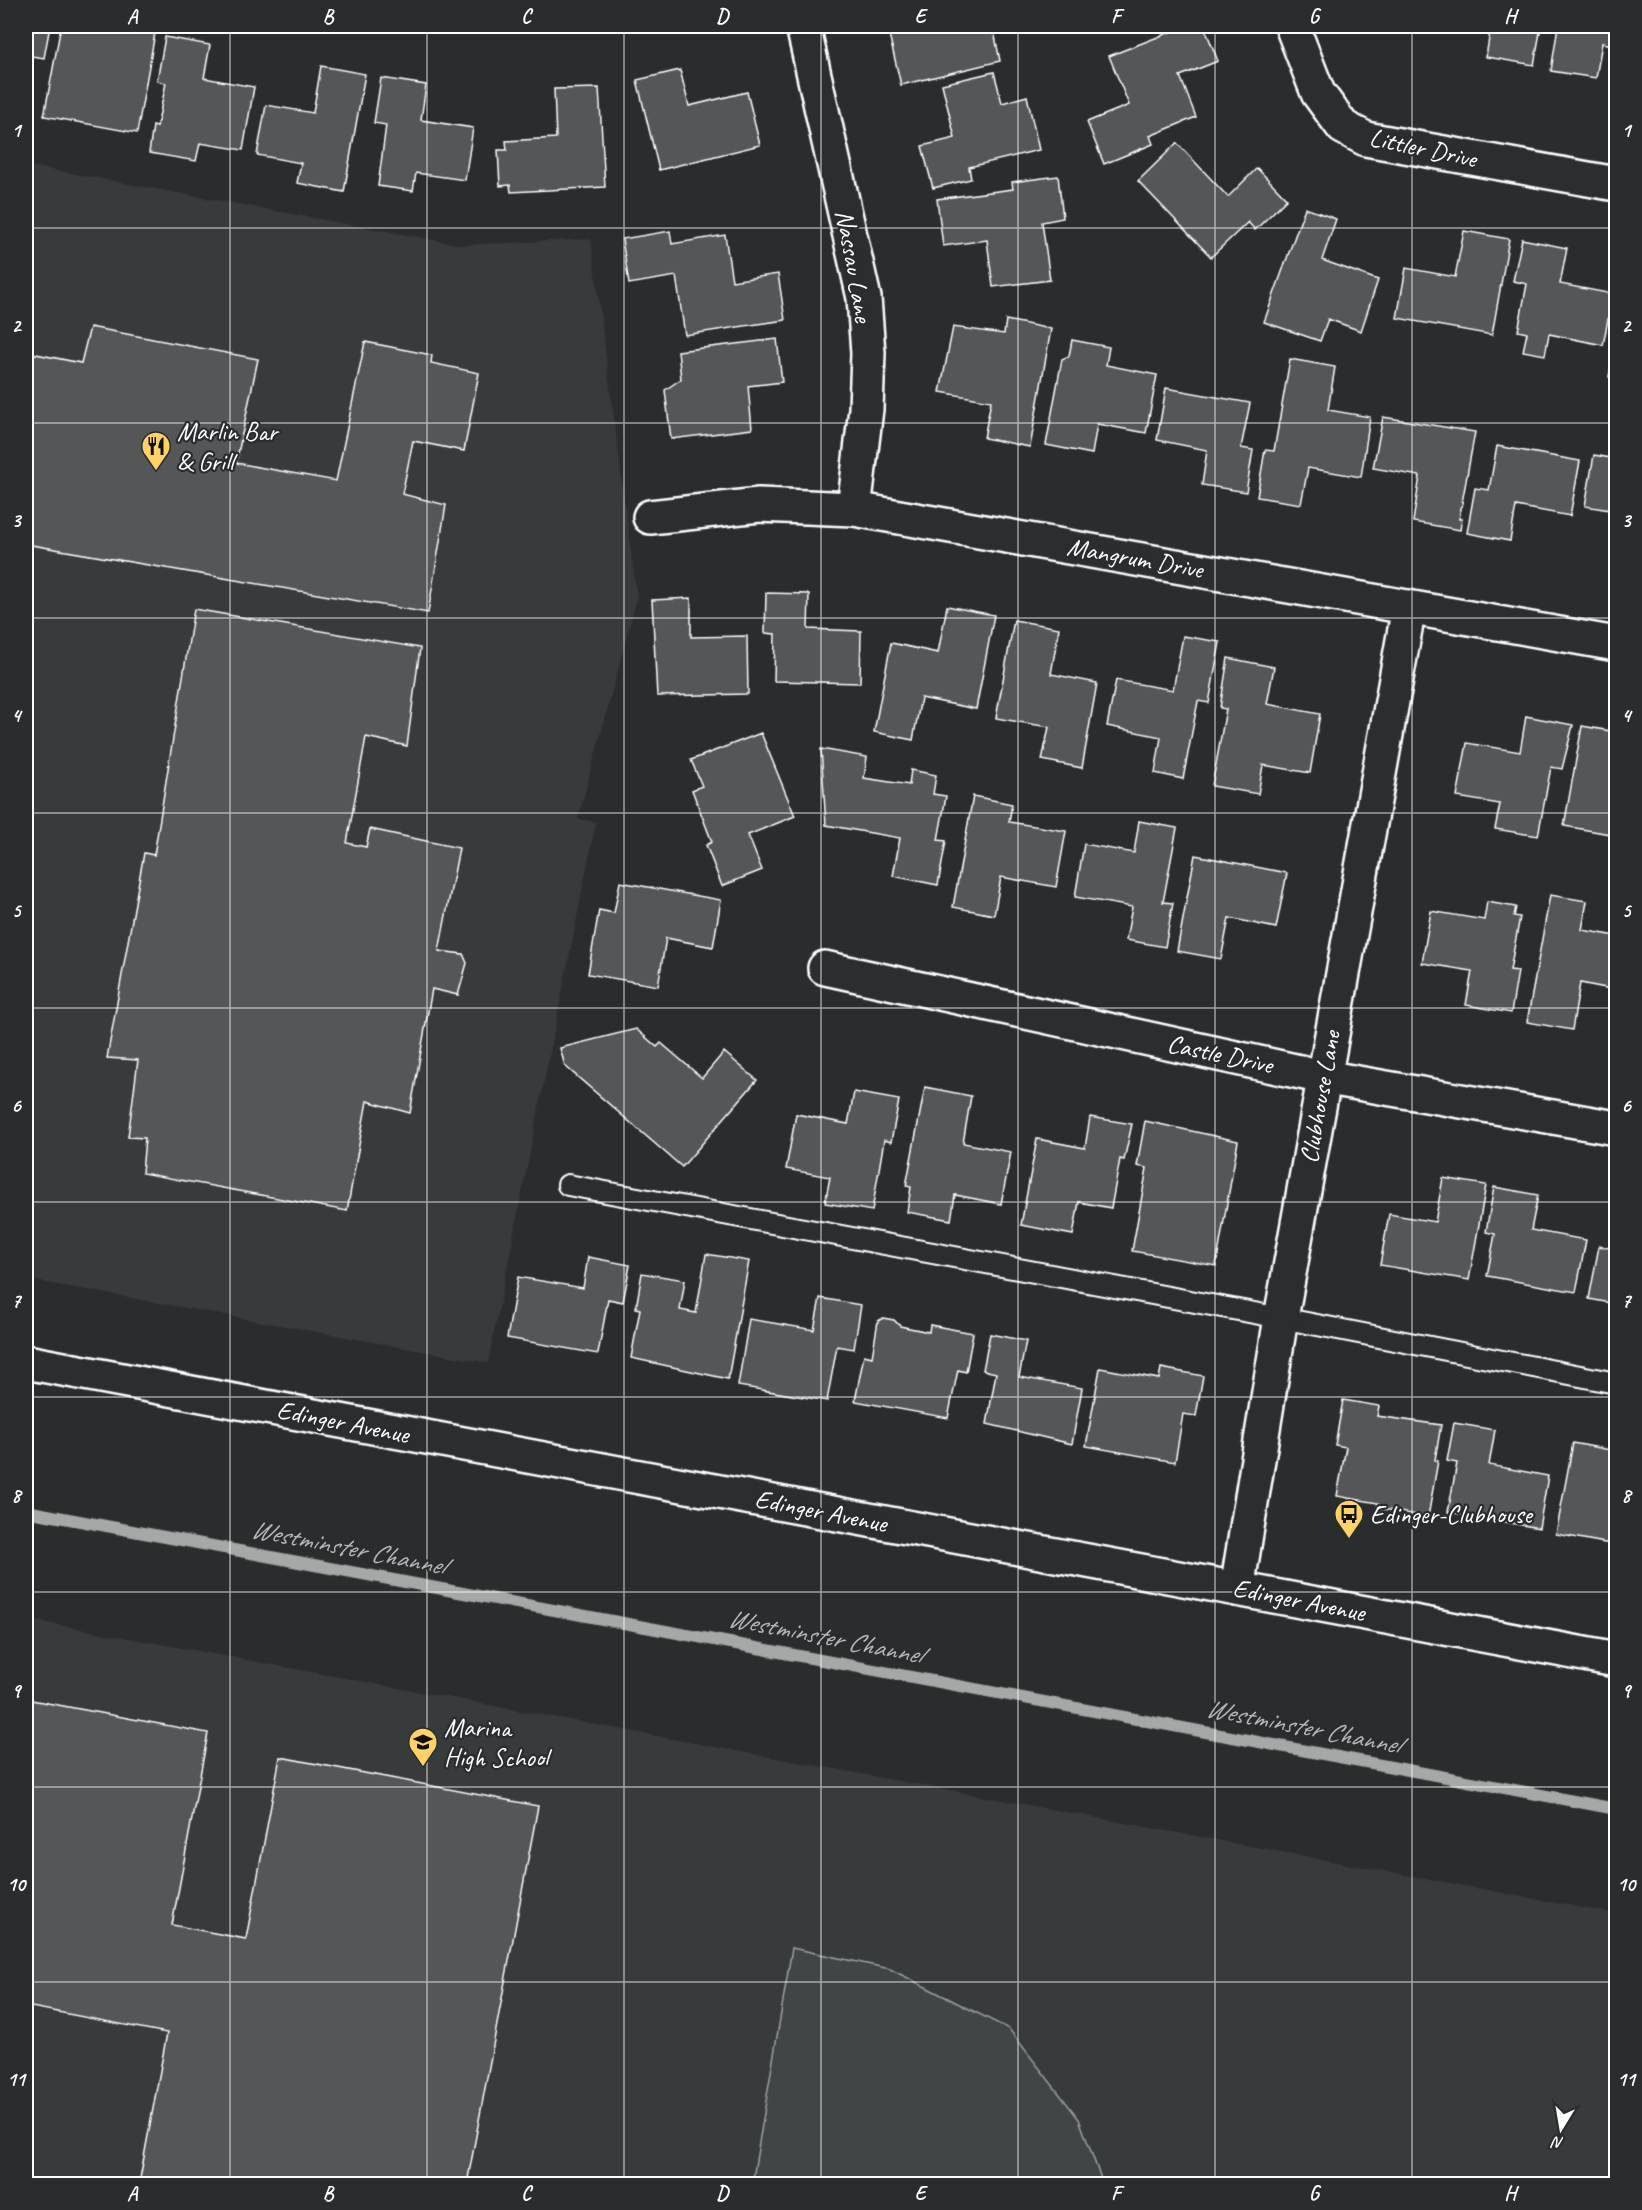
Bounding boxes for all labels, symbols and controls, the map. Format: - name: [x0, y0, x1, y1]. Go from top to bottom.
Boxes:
- text: A: [127, 4, 139, 29]
- text: B: [323, 4, 335, 29]
- text: C: [521, 4, 533, 29]
- text: D: [716, 4, 730, 29]
- text: E: [915, 4, 929, 29]
- text: F: [1111, 4, 1125, 29]
- text: G: [1309, 4, 1322, 29]
- text: H: [1504, 4, 1519, 29]
- text: 1: [12, 118, 23, 143]
- text: 1: [1622, 118, 1633, 143]
- street label: Littler Drive: [1367, 121, 1482, 176]
- street label: Nassau Lane: [828, 207, 880, 326]
- text: 2: [12, 313, 23, 338]
- text: 2: [1622, 313, 1633, 338]
- place label: Marlin Bar & Grill: [177, 415, 280, 478]
- restaurant icon: Marlin Bar & Grill: [140, 430, 172, 472]
- text: 3: [12, 508, 23, 533]
- text: 3: [1622, 508, 1633, 533]
- street label: Mangrum Drive: [1065, 530, 1208, 587]
- text: 4: [12, 703, 24, 728]
- text: 4: [1622, 703, 1634, 728]
- text: 5: [12, 898, 23, 923]
- text: 5: [1622, 898, 1633, 923]
- street label: Castle Drive: [1164, 1027, 1278, 1082]
- street label: Clubhouse Lane: [1292, 1027, 1348, 1166]
- text: 6: [11, 1093, 22, 1118]
- text: 6: [1621, 1093, 1632, 1118]
- text: 7: [12, 1288, 23, 1313]
- text: 7: [1622, 1288, 1633, 1313]
- street label: Edinger Avenue: [274, 1393, 413, 1451]
- street label: Edinger Avenue: [752, 1482, 891, 1540]
- text: 8: [12, 1483, 24, 1508]
- text: 8: [1622, 1483, 1634, 1508]
- bus stop icon: Edinger-Clubhouse: [1333, 1498, 1365, 1540]
- place label: Edinger-Clubhouse: [1370, 1498, 1534, 1531]
- water label: Westminster Channel: [248, 1512, 456, 1584]
- street label: Edinger Avenue: [1230, 1571, 1369, 1629]
- water label: Westminster Channel: [725, 1601, 933, 1673]
- text: 9: [12, 1678, 23, 1703]
- text: 9: [1622, 1678, 1633, 1703]
- water label: Westminster Channel: [1203, 1691, 1411, 1763]
- place label: Marina High School: [444, 1711, 553, 1774]
- school or university icon: Marina High School: [407, 1726, 439, 1768]
- text: 10: [7, 1872, 27, 1897]
- text: 10: [1617, 1872, 1637, 1897]
- text: 11: [7, 2067, 27, 2092]
- text: 11: [1617, 2067, 1637, 2092]
- north arrow: [1531, 2099, 1591, 2159]
- text: N: [1549, 2131, 1565, 2154]
- text: A: [127, 2181, 139, 2206]
- text: B: [323, 2181, 335, 2206]
- text: C: [521, 2181, 533, 2206]
- text: D: [716, 2181, 730, 2206]
- text: E: [915, 2181, 929, 2206]
- text: F: [1111, 2181, 1125, 2206]
- text: G: [1309, 2181, 1322, 2206]
- text: H: [1504, 2181, 1519, 2206]

